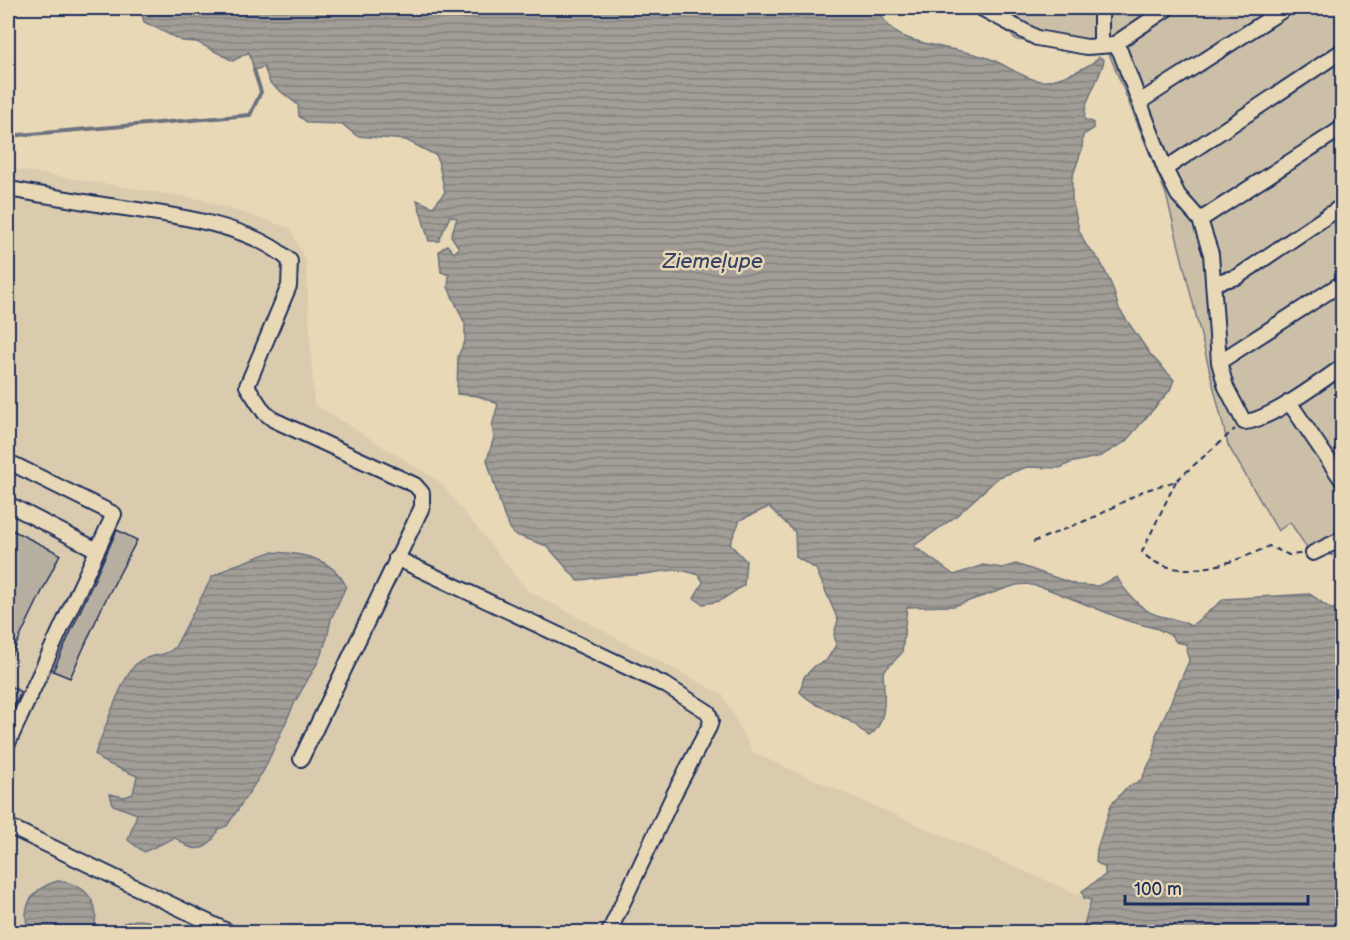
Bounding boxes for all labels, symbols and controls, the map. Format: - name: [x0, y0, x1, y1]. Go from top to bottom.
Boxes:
- water label: Ziemeļupe: [662, 249, 763, 274]
- scale bar: [1125, 868, 1308, 906]
- text: 100 m: [1134, 879, 1182, 900]

